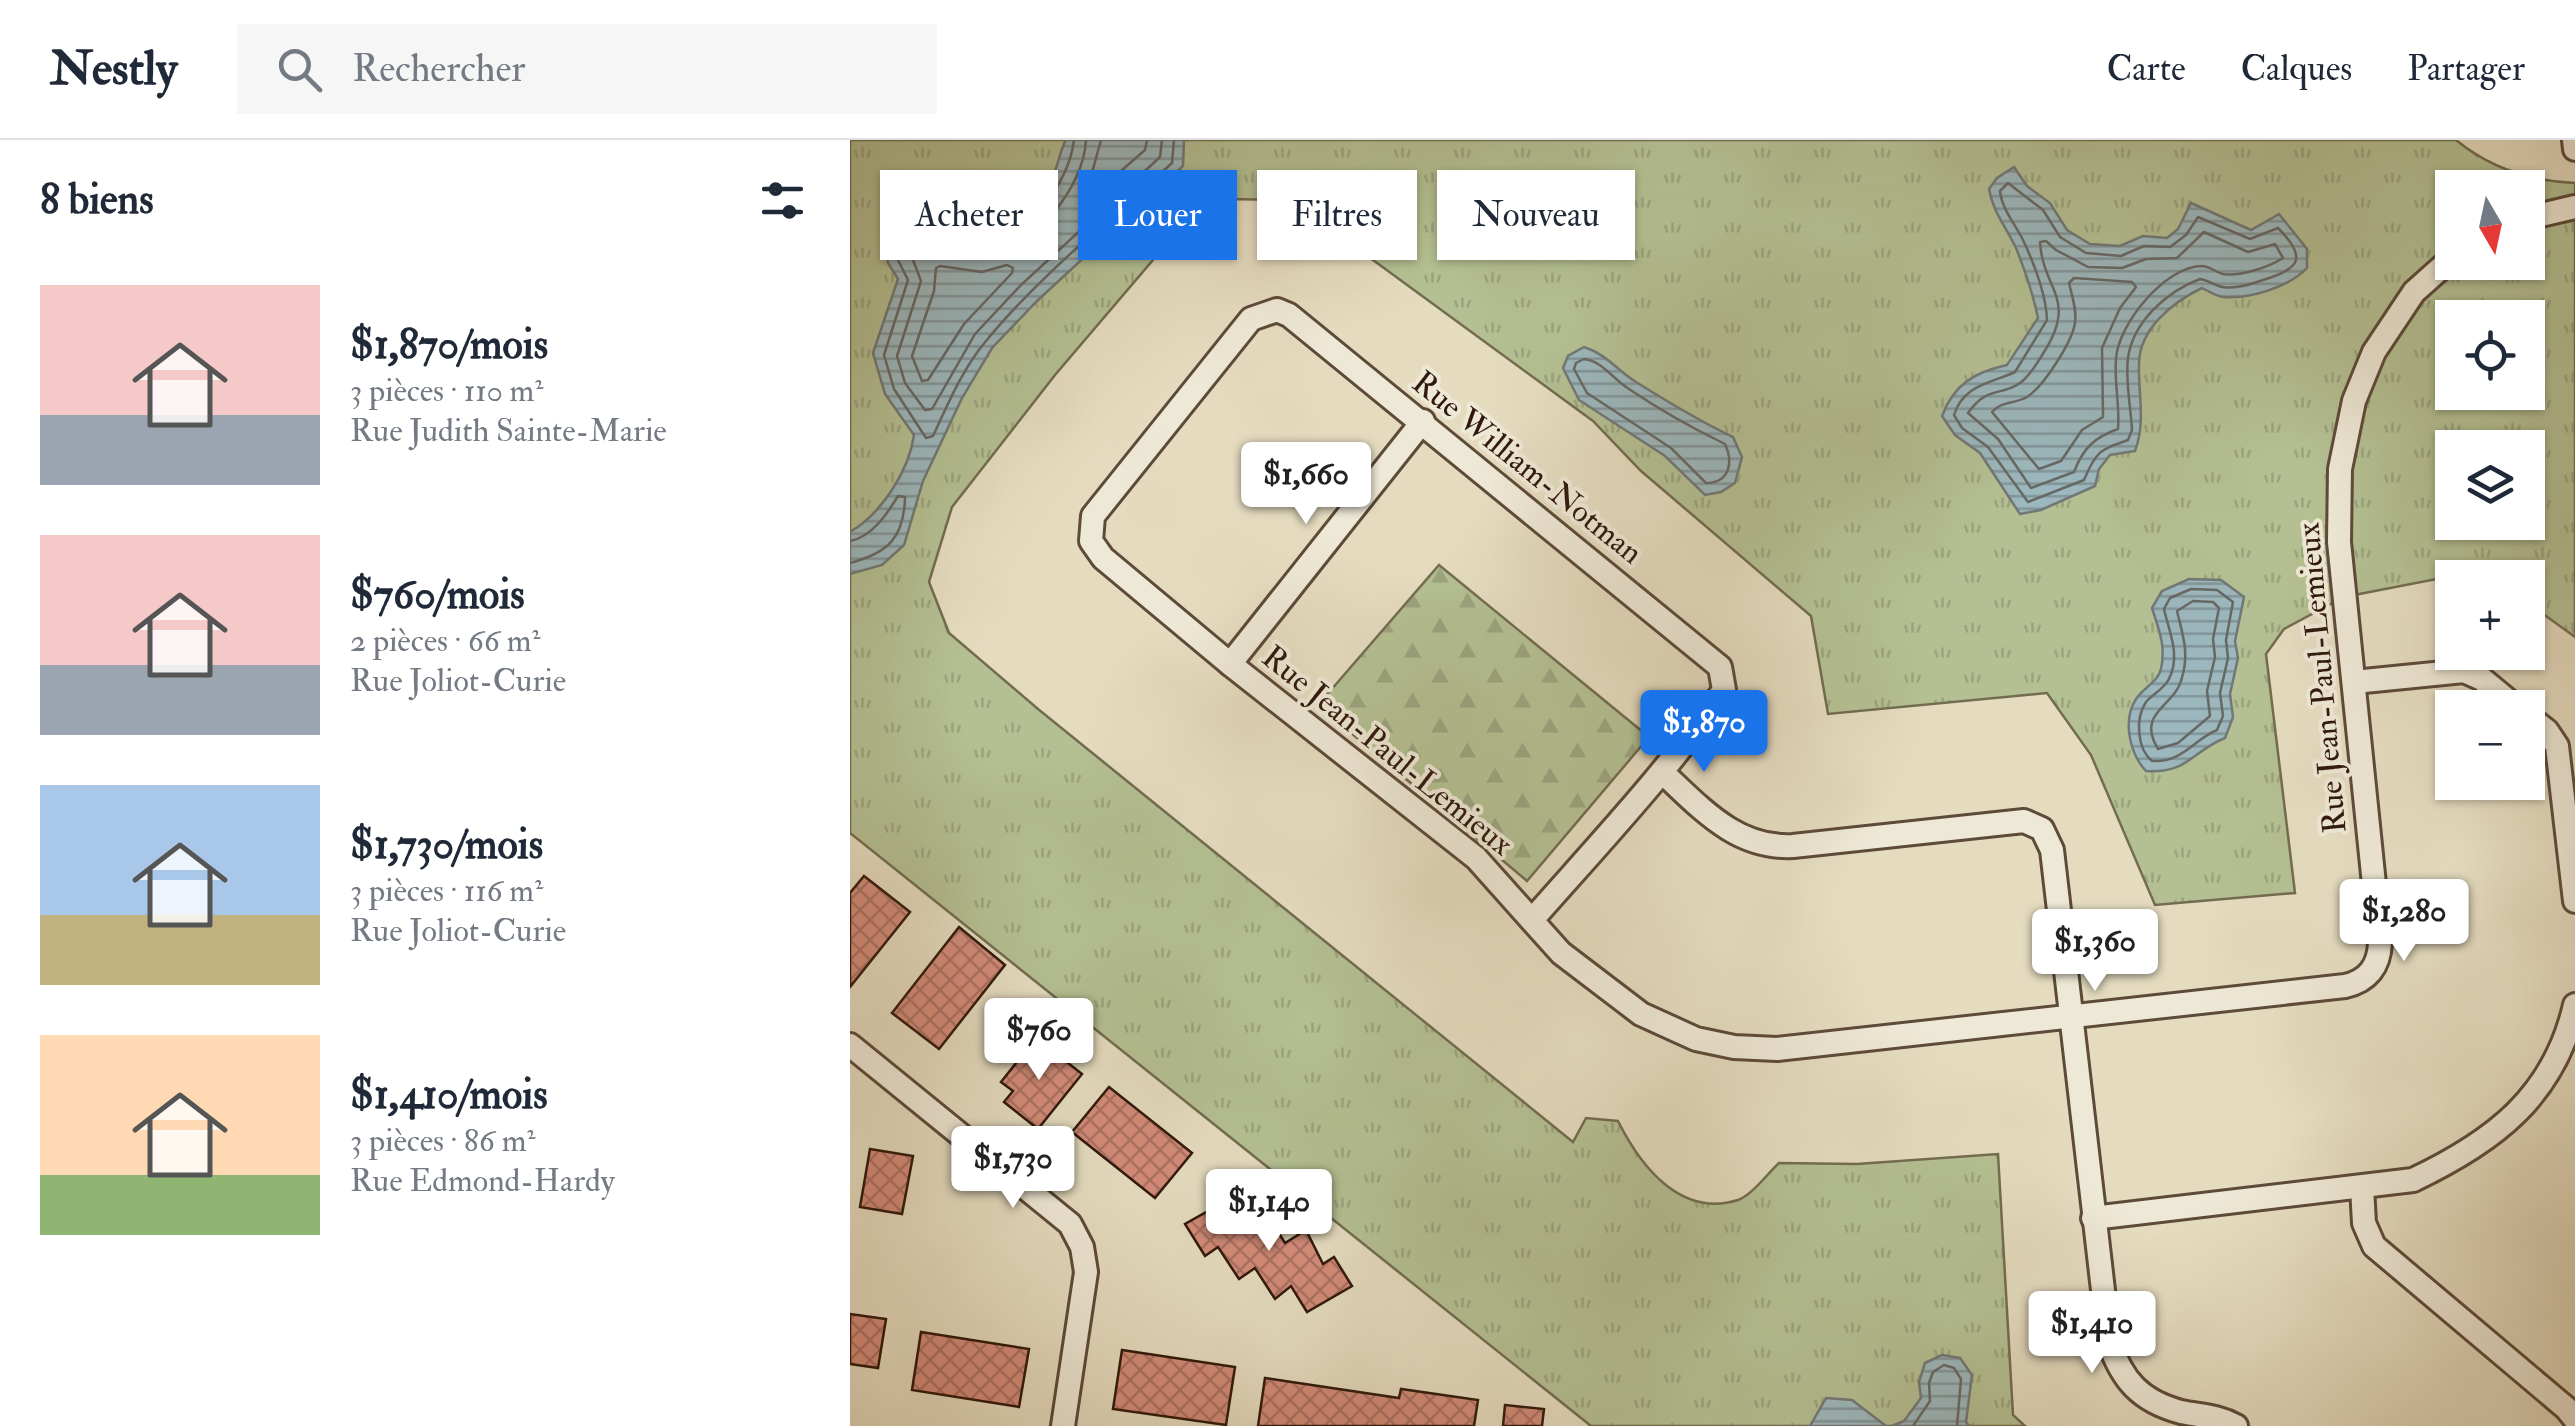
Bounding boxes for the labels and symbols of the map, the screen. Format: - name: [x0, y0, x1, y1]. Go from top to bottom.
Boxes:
- north arrow: [2435, 170, 2545, 280]
- street label: Rue William-Notman: [1404, 363, 1651, 573]
- pin: $1,660: [1225, 442, 1387, 527]
- street label: Rue Jean-Paul-Lemieux: [2288, 521, 2355, 835]
- street label: Rue Jean-Paul-Lemieux: [1254, 637, 1521, 864]
- pin: $1,870: [1623, 690, 1785, 775]
- pin: $1,280: [2323, 879, 2485, 964]
- pin: $1,360: [2014, 909, 2176, 994]
- pin: $760: [980, 998, 1098, 1083]
- pin: $1,730: [932, 1126, 1094, 1211]
- pin: $1,140: [1188, 1169, 1350, 1254]
- pin: $1,410: [2011, 1291, 2173, 1376]

